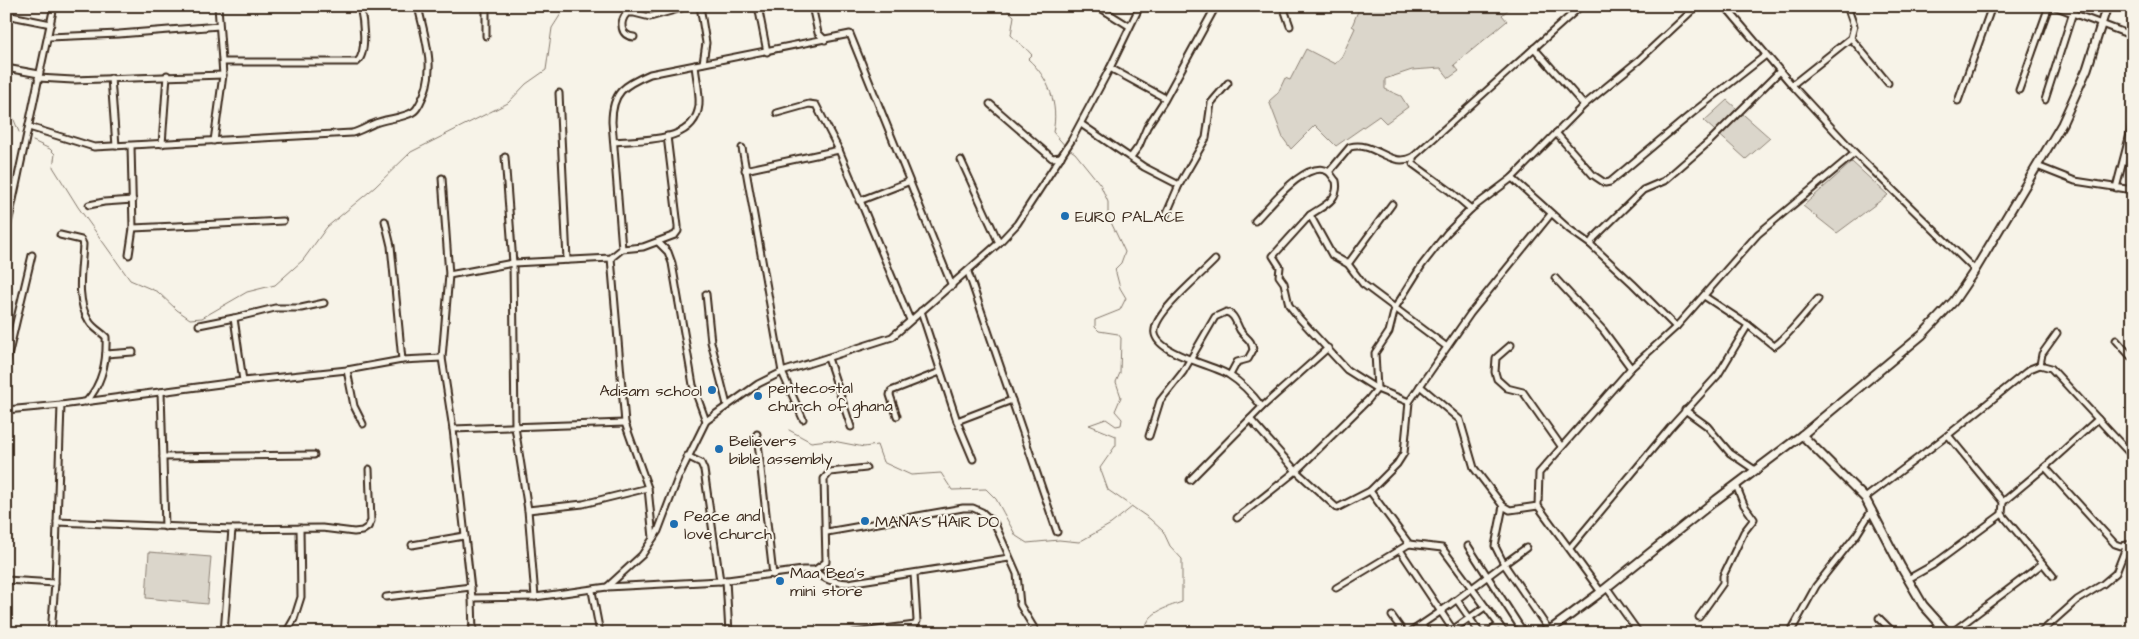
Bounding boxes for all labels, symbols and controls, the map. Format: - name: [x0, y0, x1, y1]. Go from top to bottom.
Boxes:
- place label: EURO PALACE: [1075, 206, 1185, 228]
- marker: EURO PALACE: [1059, 210, 1071, 222]
- place label: pentecostal church of ghana: [768, 377, 893, 418]
- place label: Adisam school: [600, 380, 702, 402]
- marker: Adisam school: [706, 384, 718, 396]
- marker: pentecostal church of ghana: [752, 390, 764, 402]
- place label: Believers bible assembly: [729, 430, 833, 471]
- marker: Believers bible assembly: [713, 443, 725, 455]
- place label: Peace and love church: [684, 505, 772, 545]
- place label: MANA'S HAIR DO: [875, 511, 1000, 533]
- marker: MANA'S HAIR DO: [859, 515, 871, 527]
- marker: Peace and love church: [668, 518, 680, 530]
- place label: Maa Bea's mini store: [790, 562, 865, 602]
- marker: Maa Bea's mini store: [774, 575, 786, 587]

